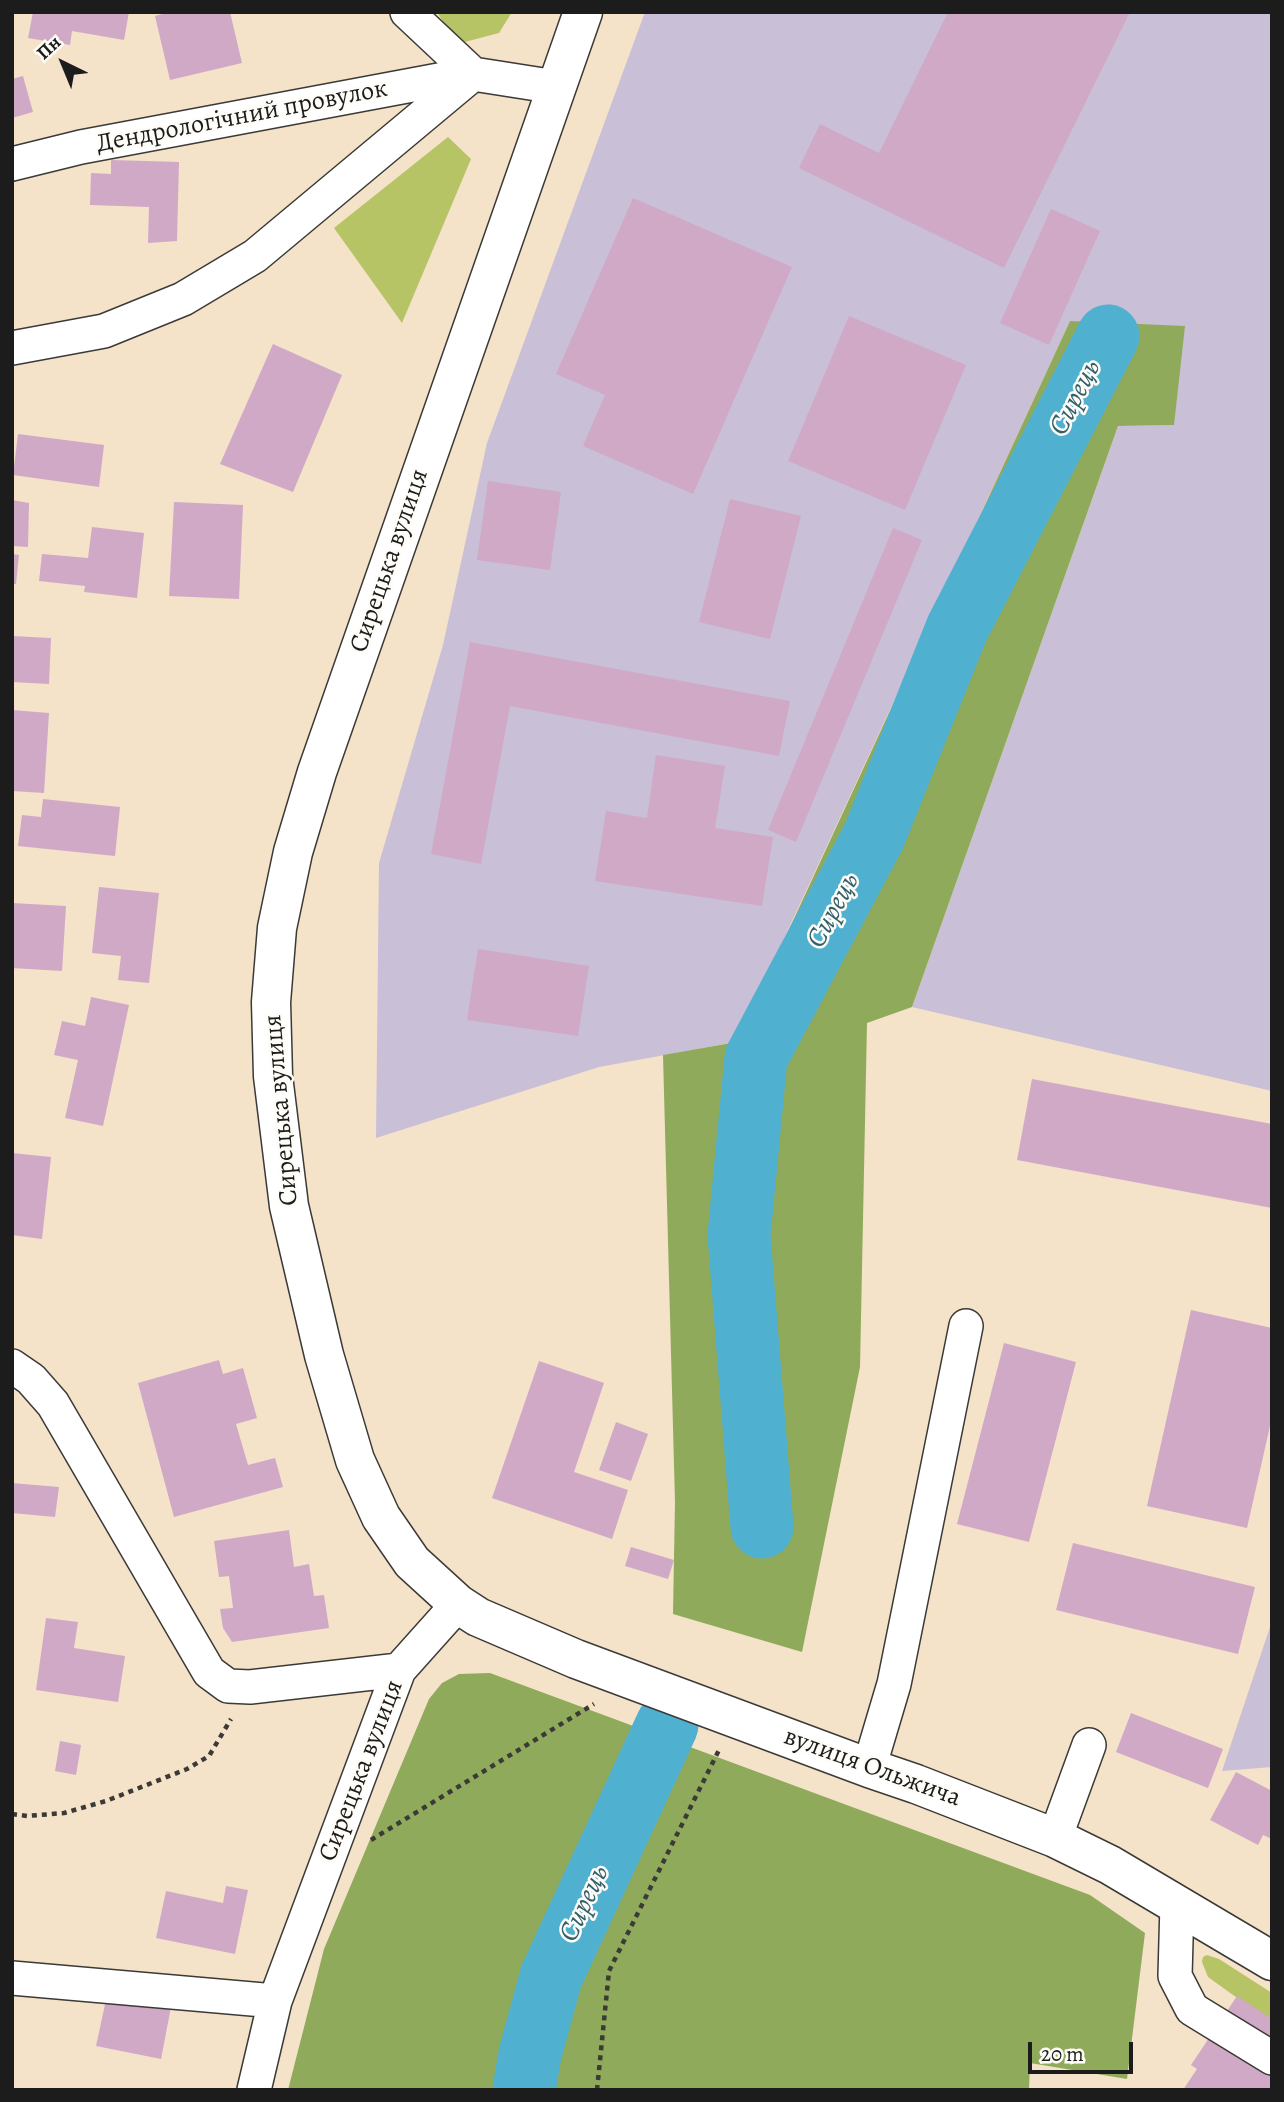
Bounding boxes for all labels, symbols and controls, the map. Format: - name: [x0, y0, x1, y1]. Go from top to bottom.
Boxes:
- north arrow: [28, 28, 98, 98]
- text: Пн: [31, 30, 67, 66]
- street label: Дендрологічний провулок: [94, 73, 390, 161]
- water label: Сирець: [1043, 355, 1109, 441]
- street label: Сирецька вулиця: [344, 465, 436, 657]
- water label: Сирець: [800, 868, 868, 954]
- street label: Сирецька вулиця: [258, 1013, 306, 1207]
- street label: Сирецька вулиця: [313, 1676, 411, 1866]
- street label: вулиця Ольжича: [779, 1722, 965, 1814]
- water label: Сирець: [553, 1861, 617, 1947]
- scale bar: [1032, 2028, 1137, 2072]
- text: 20 m: [1041, 2040, 1084, 2068]

